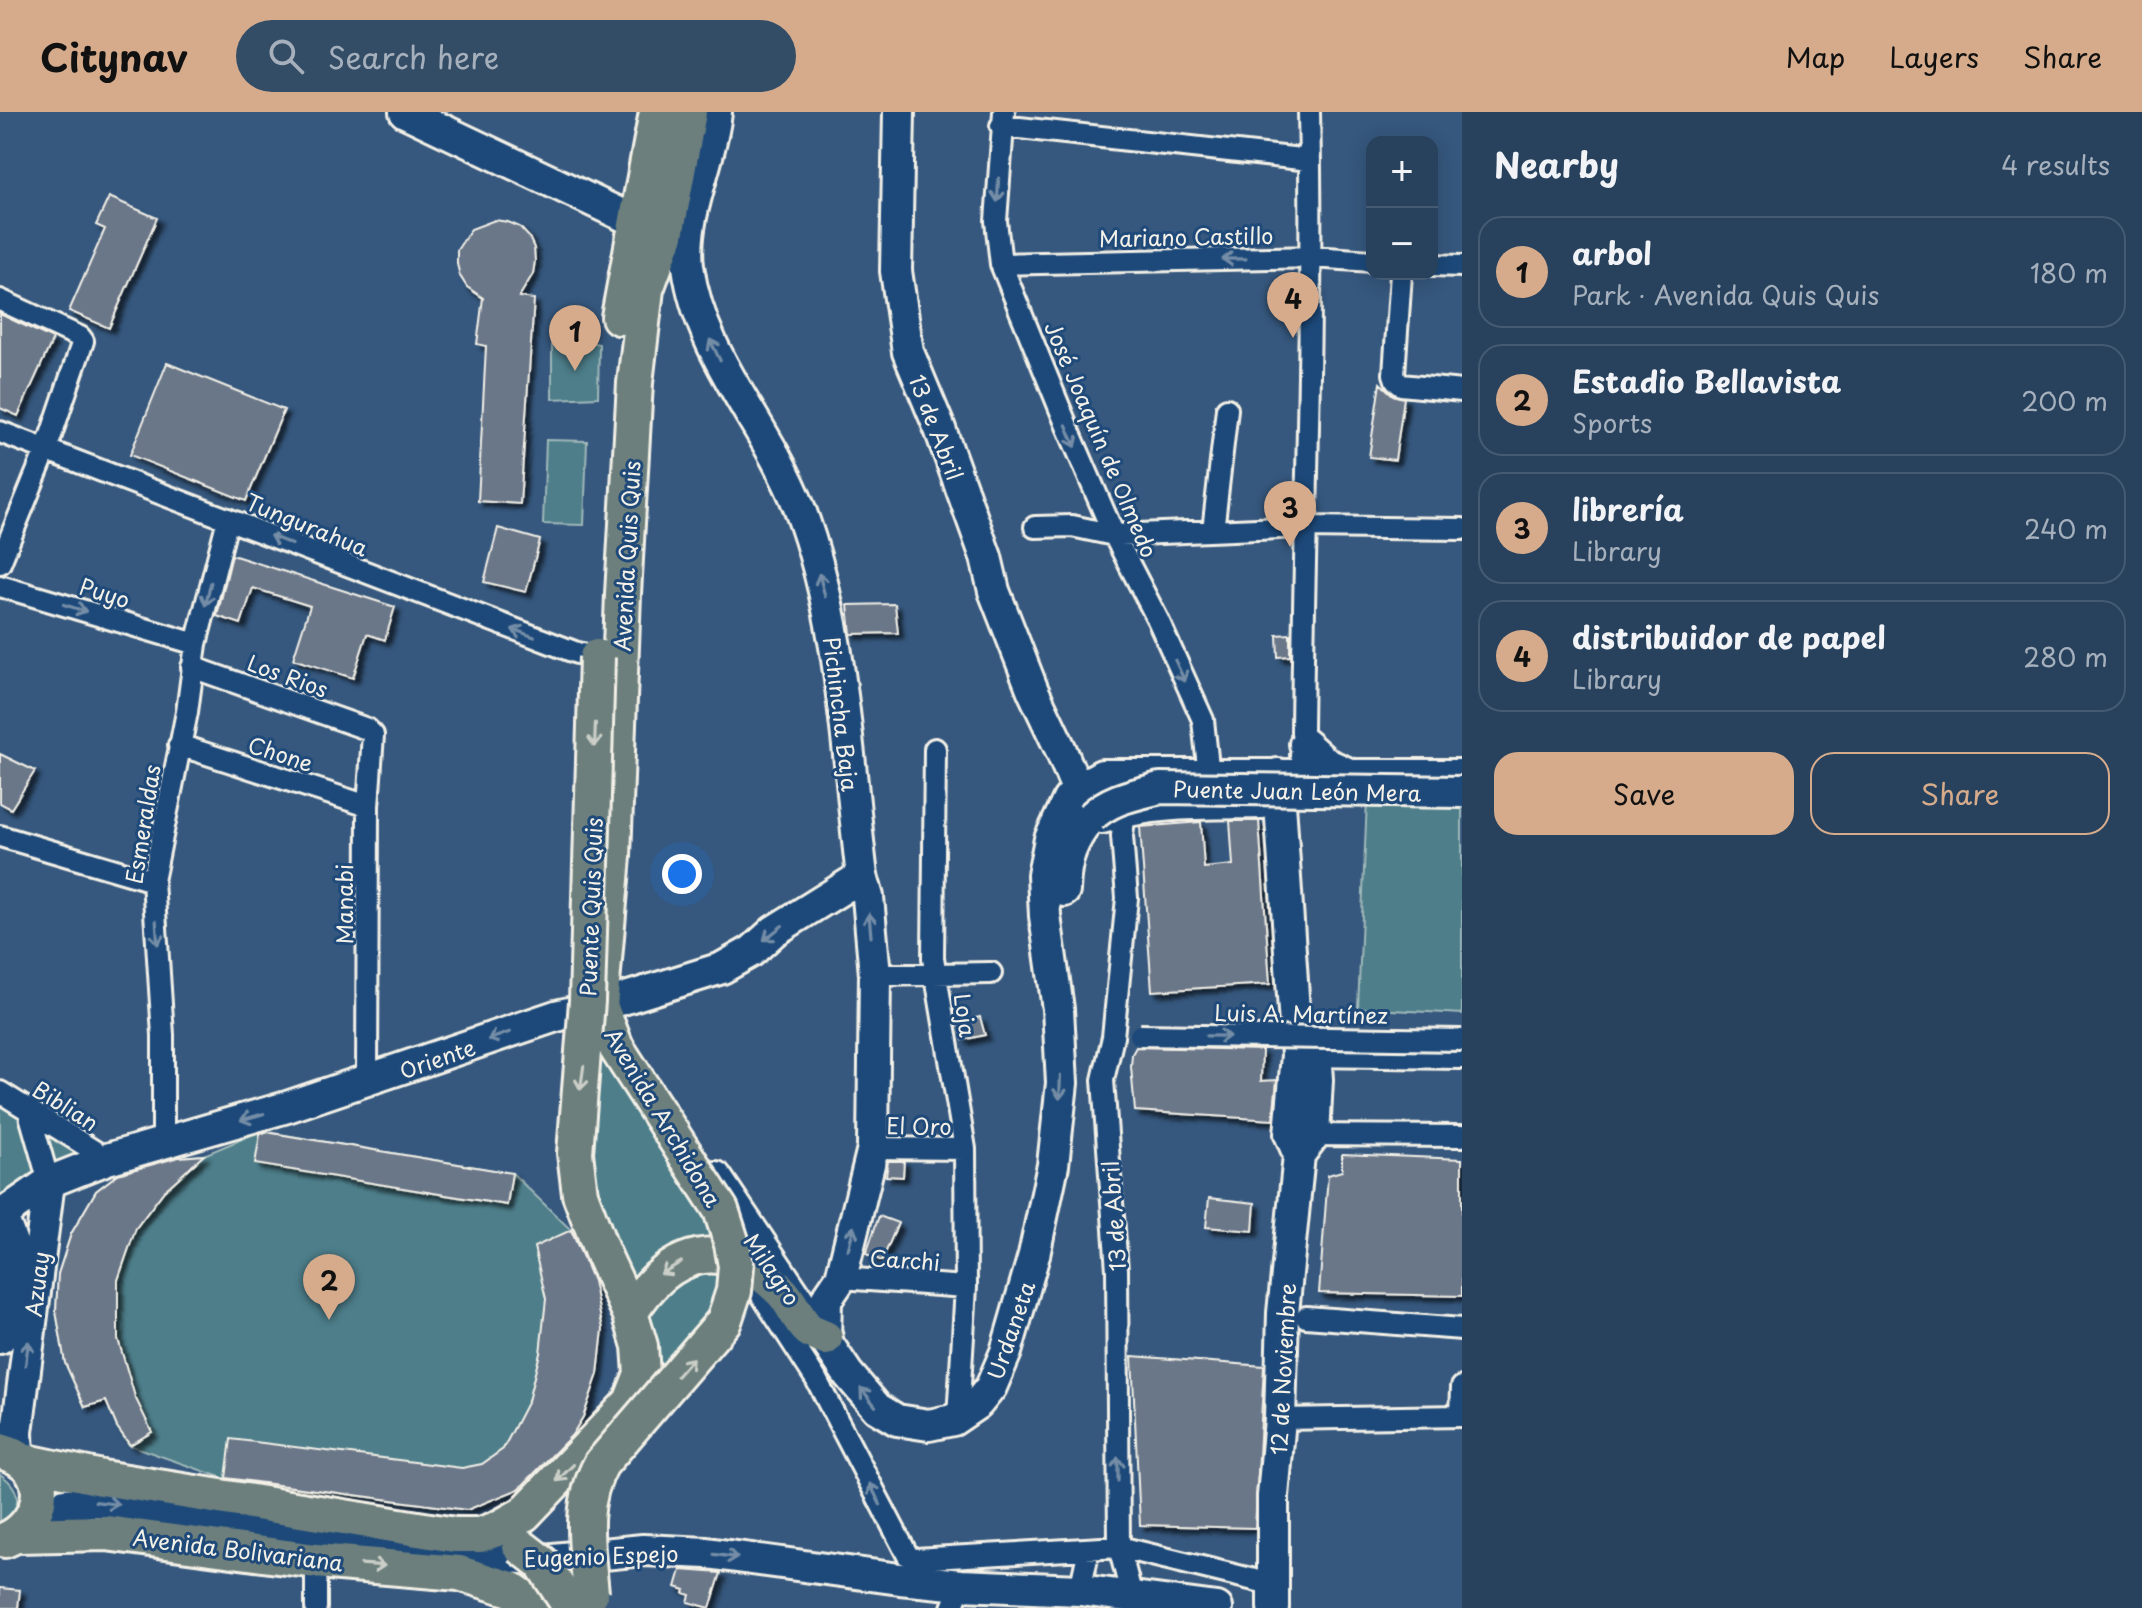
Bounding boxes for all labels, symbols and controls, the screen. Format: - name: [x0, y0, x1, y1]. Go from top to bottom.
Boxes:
- search box: [236, 20, 796, 92]
- text: Citynav: [40, 28, 188, 85]
- icon: search: [264, 34, 308, 78]
- text: Search here: [328, 34, 499, 79]
- text: Map: [1785, 35, 1845, 78]
- text: Layers: [1889, 35, 1979, 78]
- text: Share: [2023, 35, 2102, 78]
- map controls: [1366, 136, 1438, 280]
- button: +: [1366, 136, 1438, 208]
- text: Nearby: [1494, 138, 1619, 190]
- text: 4 results: [2001, 145, 2110, 184]
- one-way arrow: [990, 176, 1005, 203]
- button: −: [1366, 208, 1438, 280]
- street label: Mariano Castillo: [1099, 218, 1273, 254]
- text: arbol: [1572, 230, 1652, 275]
- one-way arrow: [1221, 251, 1248, 267]
- text: 1: [1516, 253, 1528, 292]
- text: 180 m: [2030, 253, 2108, 292]
- pin: 4: [1267, 272, 1319, 338]
- text: Park · Avenida Quis Quis: [1572, 275, 1879, 314]
- pin: 1: [549, 305, 601, 371]
- street label: José Joaquín de Olmedo: [1037, 316, 1167, 562]
- one-way arrow: [707, 338, 722, 362]
- text: Estadio Bellavista: [1572, 358, 1841, 403]
- street label: 13 de Abril: [902, 369, 972, 485]
- text: 2: [1513, 381, 1531, 420]
- text: 200 m: [2021, 381, 2108, 420]
- text: Sports: [1572, 403, 1652, 442]
- one-way arrow: [1064, 423, 1079, 447]
- street label: Avenida Quis Quis: [605, 460, 647, 652]
- pin: 3: [1264, 481, 1316, 547]
- street label: Tungurahua: [241, 484, 373, 564]
- text: librería: [1572, 486, 1684, 531]
- text: 3: [1513, 509, 1531, 548]
- text: 240 m: [2024, 509, 2108, 548]
- one-way arrow: [269, 531, 294, 546]
- text: Library: [1572, 531, 1662, 570]
- street label: Puyo: [76, 569, 134, 615]
- one-way arrow: [813, 572, 828, 598]
- one-way arrow: [200, 581, 215, 607]
- one-way arrow: [61, 601, 87, 616]
- text: distribuidor de papel: [1572, 614, 1886, 659]
- one-way arrow: [511, 625, 536, 639]
- street label: Pichincha Baja: [816, 635, 868, 793]
- text: 4: [1513, 637, 1531, 676]
- text: 280 m: [2023, 637, 2108, 676]
- street label: Los Rios: [243, 645, 333, 705]
- one-way arrow: [1173, 659, 1188, 683]
- text: Library: [1572, 659, 1662, 698]
- one-way arrow: [588, 721, 603, 748]
- street label: Chone: [244, 727, 318, 779]
- button: Save: [1494, 752, 1794, 835]
- button: Share: [1810, 752, 2110, 835]
- street label: Esmeraldas: [116, 762, 168, 886]
- street label: Puente Juan León Mera: [1173, 771, 1422, 809]
- street label: Puente Quis Quis: [570, 817, 610, 997]
- your location: [662, 854, 702, 894]
- street label: Manabi: [327, 864, 360, 944]
- one-way arrow: [863, 912, 878, 939]
- one-way arrow: [149, 919, 164, 946]
- one-way arrow: [763, 925, 784, 942]
- street label: Loja: [947, 991, 985, 1039]
- street label: Luis A. Martínez: [1214, 995, 1388, 1031]
- street label: Avenida Archidona: [597, 1021, 731, 1213]
- one-way arrow: [1204, 1028, 1231, 1044]
- street label: Oriente: [395, 1030, 479, 1086]
- one-way arrow: [487, 1030, 512, 1045]
- one-way arrow: [574, 1065, 589, 1090]
- street label: Biblian: [27, 1072, 105, 1138]
- one-way arrow: [1053, 1073, 1068, 1099]
- street label: El Oro: [886, 1108, 952, 1142]
- one-way arrow: [239, 1110, 265, 1125]
- street label: 13 de Abril: [1093, 1160, 1133, 1272]
- street label: Milagro: [737, 1226, 809, 1312]
- one-way arrow: [844, 1226, 859, 1252]
- street label: Carchi: [869, 1240, 941, 1278]
- street label: Azuay: [16, 1249, 56, 1319]
- pin: 2: [303, 1254, 355, 1320]
- one-way arrow: [660, 1260, 683, 1276]
- street label: Urdaneta: [978, 1276, 1042, 1384]
- street label: 12 de Noviembre: [1261, 1282, 1303, 1456]
- one-way arrow: [20, 1341, 35, 1366]
- one-way arrow: [675, 1357, 693, 1377]
- one-way arrow: [859, 1388, 877, 1408]
- one-way arrow: [1110, 1456, 1126, 1483]
- one-way arrow: [555, 1463, 574, 1483]
- one-way arrow: [866, 1483, 882, 1507]
- one-way arrow: [93, 1496, 119, 1511]
- street label: Avenida Bolivariana: [131, 1520, 346, 1578]
- street label: Eugenio Espejo: [523, 1536, 679, 1574]
- one-way arrow: [713, 1549, 738, 1564]
- one-way arrow: [359, 1558, 386, 1573]

